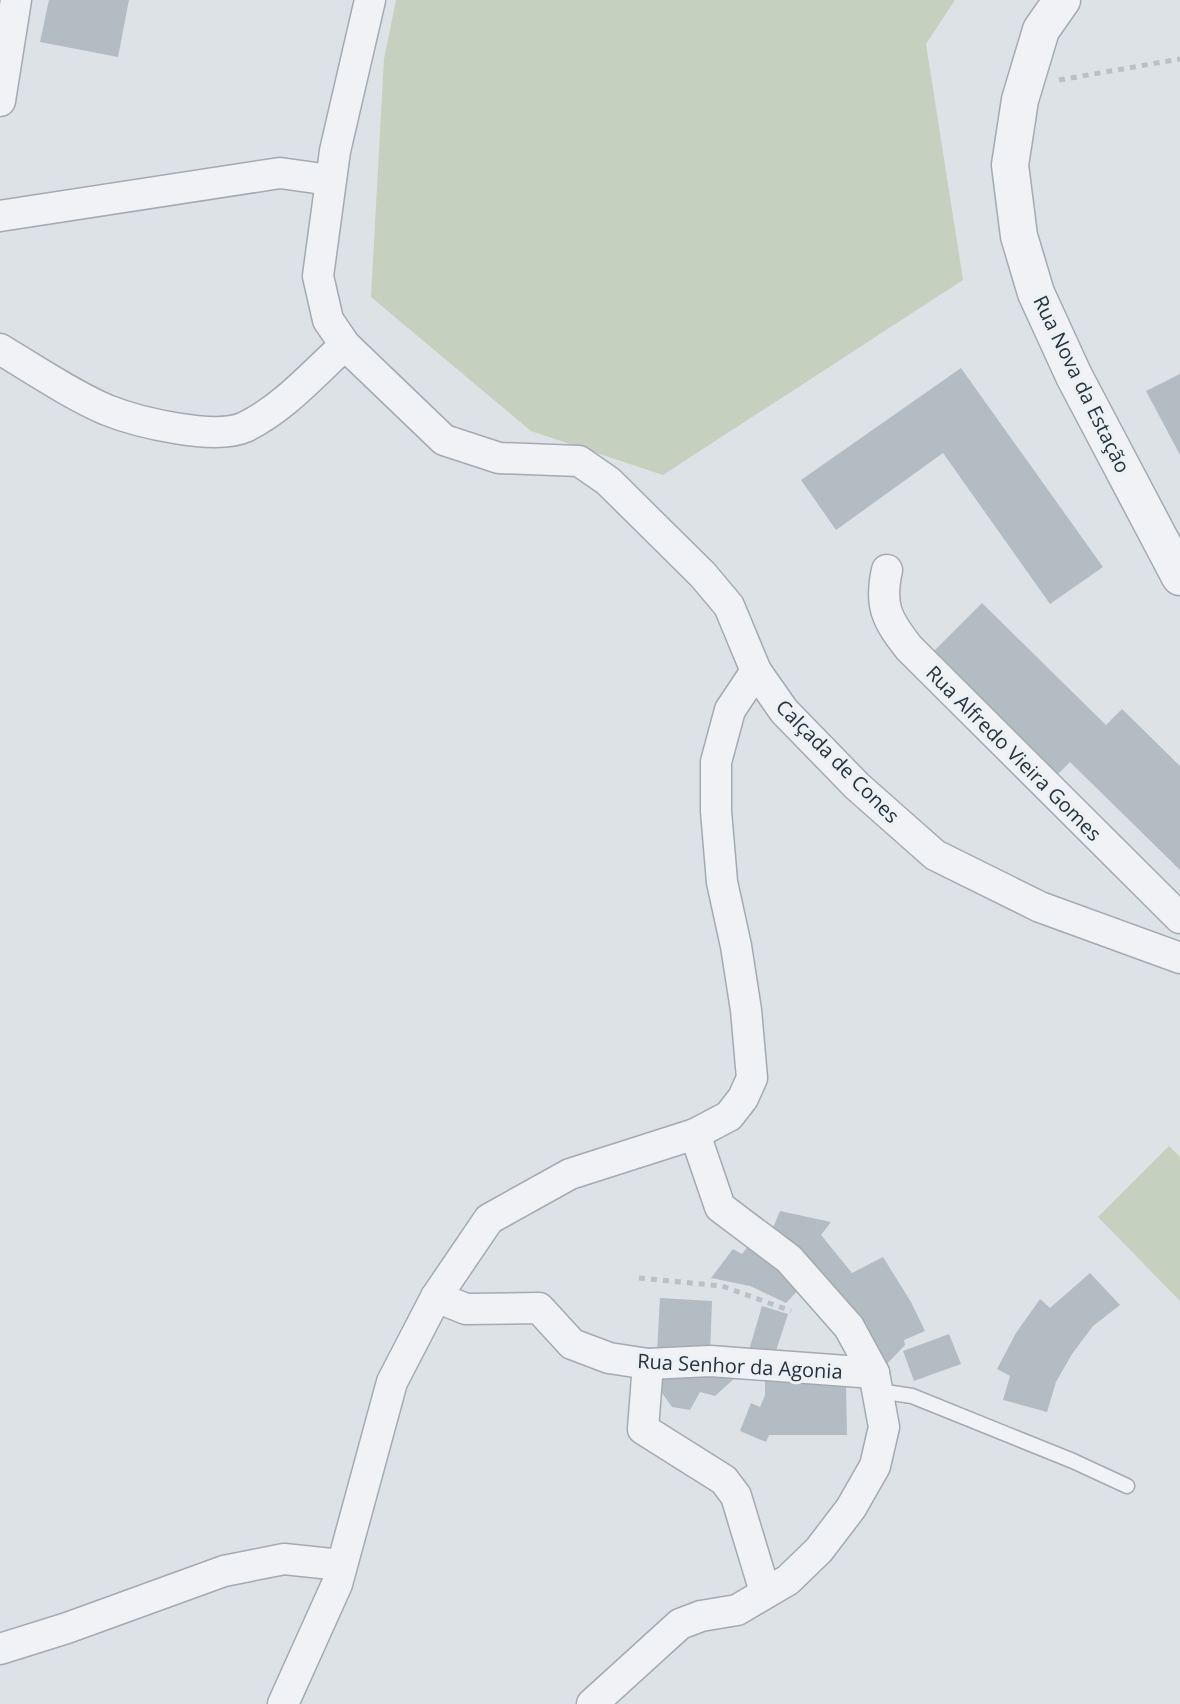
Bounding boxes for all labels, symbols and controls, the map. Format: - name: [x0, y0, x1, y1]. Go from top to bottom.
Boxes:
- street label: Rua Nova da Estação: [1027, 291, 1137, 477]
- street label: Rua Alfredo Vieira Gomes: [920, 659, 1108, 847]
- street label: Calçada de Cones: [770, 693, 906, 829]
- street label: Rua Senhor da Agonia: [637, 1347, 843, 1385]

